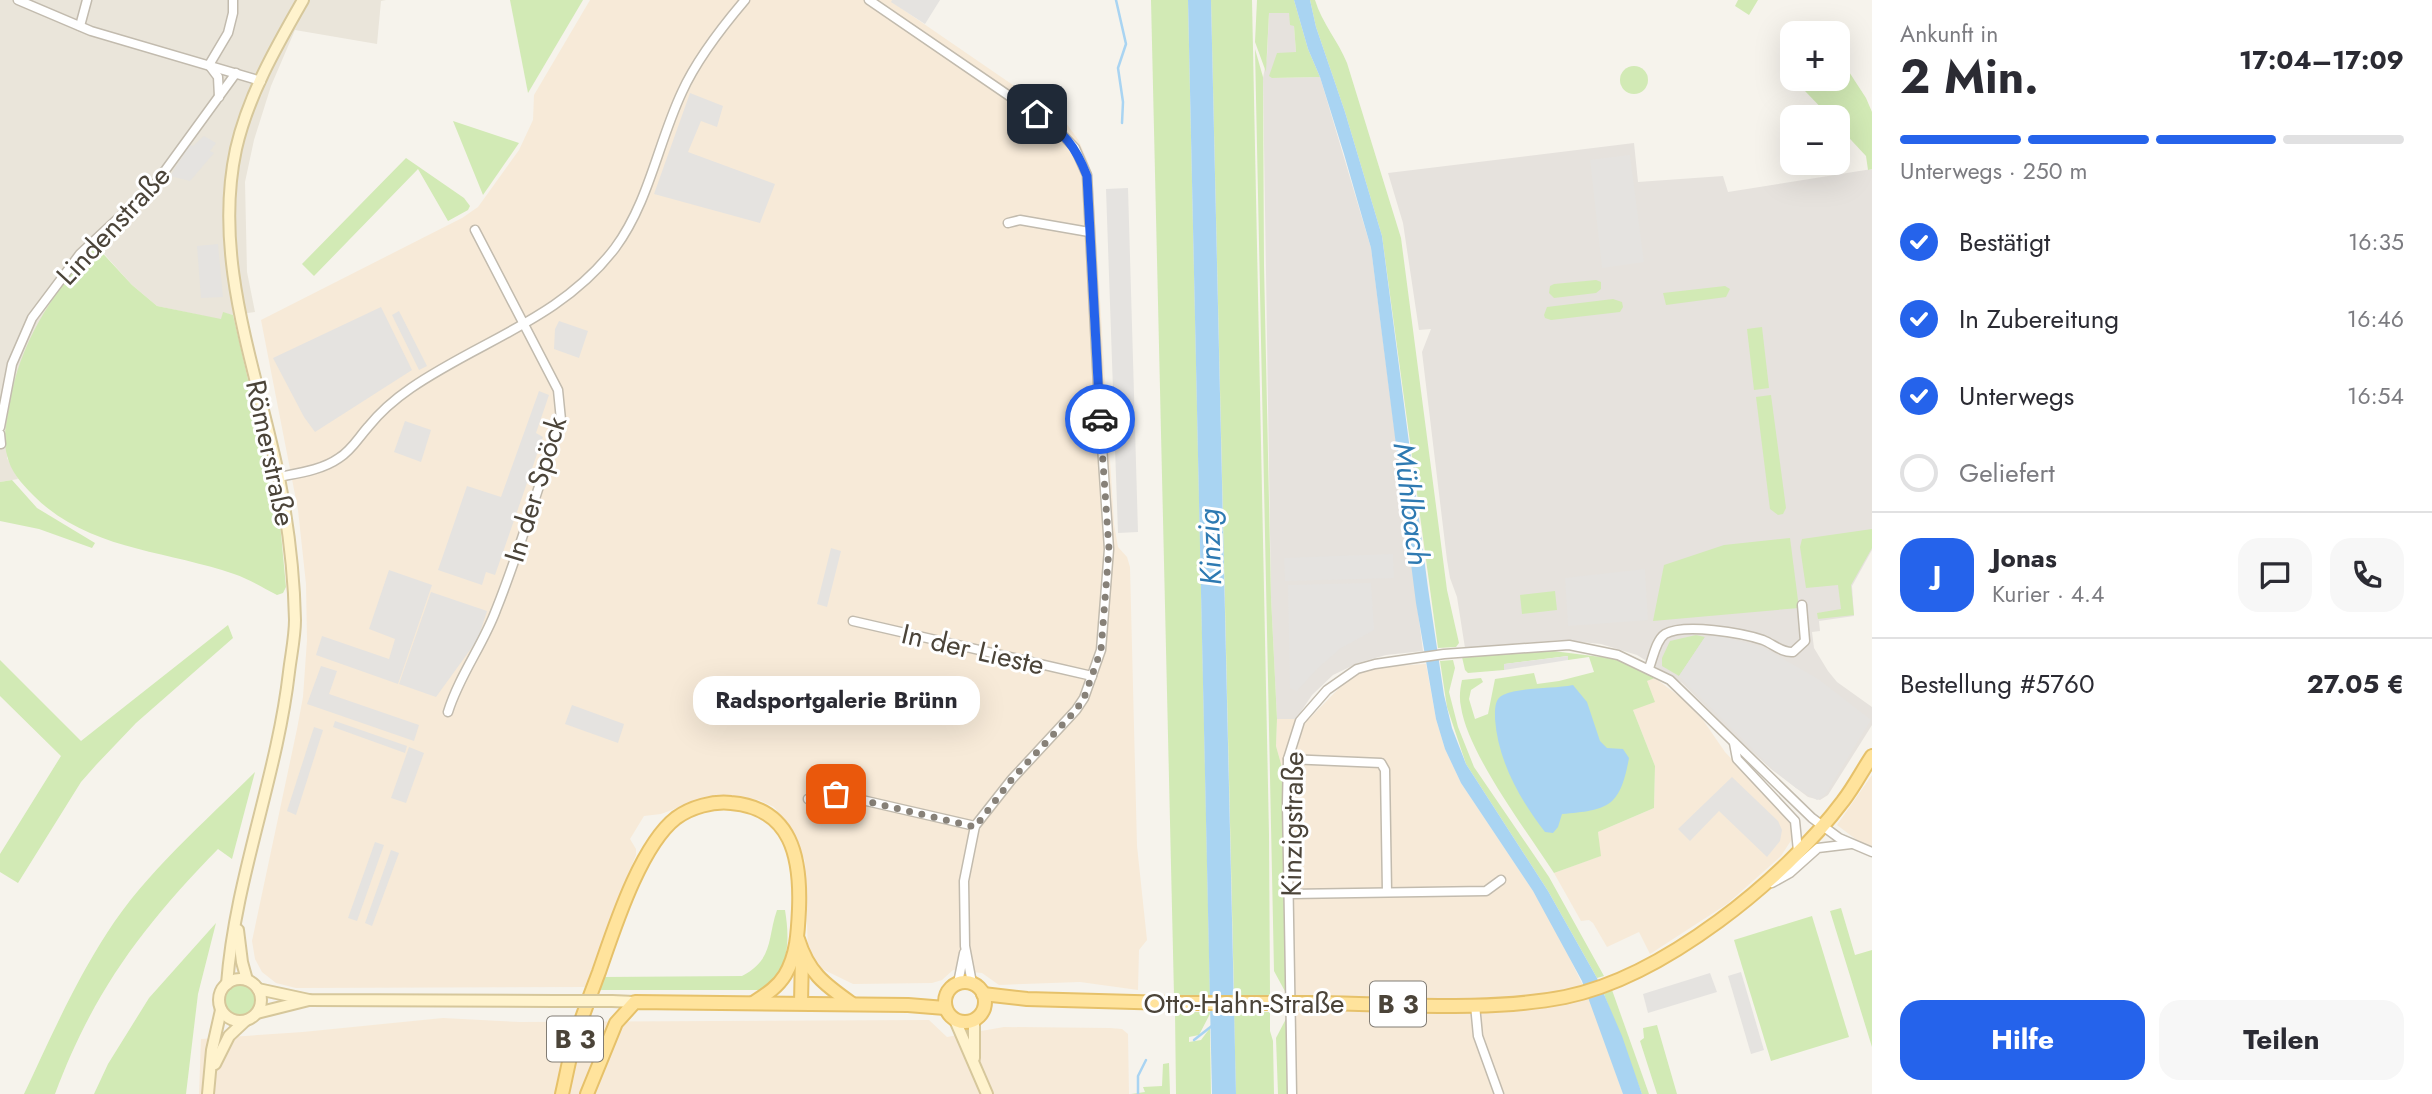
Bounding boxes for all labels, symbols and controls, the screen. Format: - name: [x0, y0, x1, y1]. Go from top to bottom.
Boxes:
- text: Ankunft in: [1900, 17, 1998, 51]
- map controls: [1780, 21, 1850, 175]
- button: +: [1780, 21, 1850, 91]
- text: 17:04–17:09: [2239, 41, 2404, 79]
- text: 2 Min.: [1900, 44, 2039, 110]
- pin: [1007, 84, 1067, 144]
- icon: home: [1018, 95, 1056, 133]
- button: −: [1780, 105, 1850, 175]
- text: Unterwegs · 250 m: [1900, 154, 2087, 188]
- street label: Lindenstraße: [47, 156, 180, 295]
- icon: check: [1900, 223, 1938, 261]
- text: Bestätigt: [1959, 223, 2050, 261]
- text: 16:35: [2348, 225, 2404, 259]
- icon: check: [1900, 300, 1938, 338]
- text: In Zubereitung: [1959, 300, 2119, 338]
- text: 16:46: [2347, 302, 2404, 336]
- street label: Römerstraße: [235, 376, 306, 530]
- icon: check: [1900, 377, 1938, 415]
- text: Unterwegs: [1959, 377, 2074, 415]
- text: 16:54: [2347, 379, 2404, 413]
- courier: [1065, 384, 1135, 454]
- icon: car: [1081, 400, 1119, 438]
- street label: In der Spöck: [494, 410, 577, 567]
- water label: Mühlbach: [1383, 440, 1440, 568]
- text: Geliefert: [1959, 454, 2055, 492]
- water label: Kinzig: [1187, 507, 1232, 586]
- button: chat: [2238, 538, 2312, 612]
- button: phone: [2330, 538, 2404, 612]
- text: Jonas: [1992, 539, 2057, 577]
- text: J: [1933, 556, 1941, 594]
- text: Kurier · 4.4: [1992, 577, 2104, 611]
- street label: In der Lieste: [898, 613, 1048, 686]
- text: Bestellung #5760: [1900, 665, 2095, 703]
- text: 27.05 €: [2307, 665, 2404, 703]
- callout: Radsportgalerie Brünn: [692, 675, 980, 724]
- text: Radsportgalerie Brünn: [715, 683, 958, 717]
- street label: Kinzigstraße: [1271, 751, 1314, 897]
- pin: [806, 764, 866, 824]
- icon: bag: [817, 775, 855, 813]
- road number: B 3: [1370, 981, 1426, 1026]
- street label: Otto-Hahn-Straße: [1144, 983, 1344, 1024]
- button: Hilfe: [1900, 1000, 2145, 1080]
- button: Teilen: [2159, 1000, 2404, 1080]
- road number: B 3: [547, 1016, 603, 1062]

